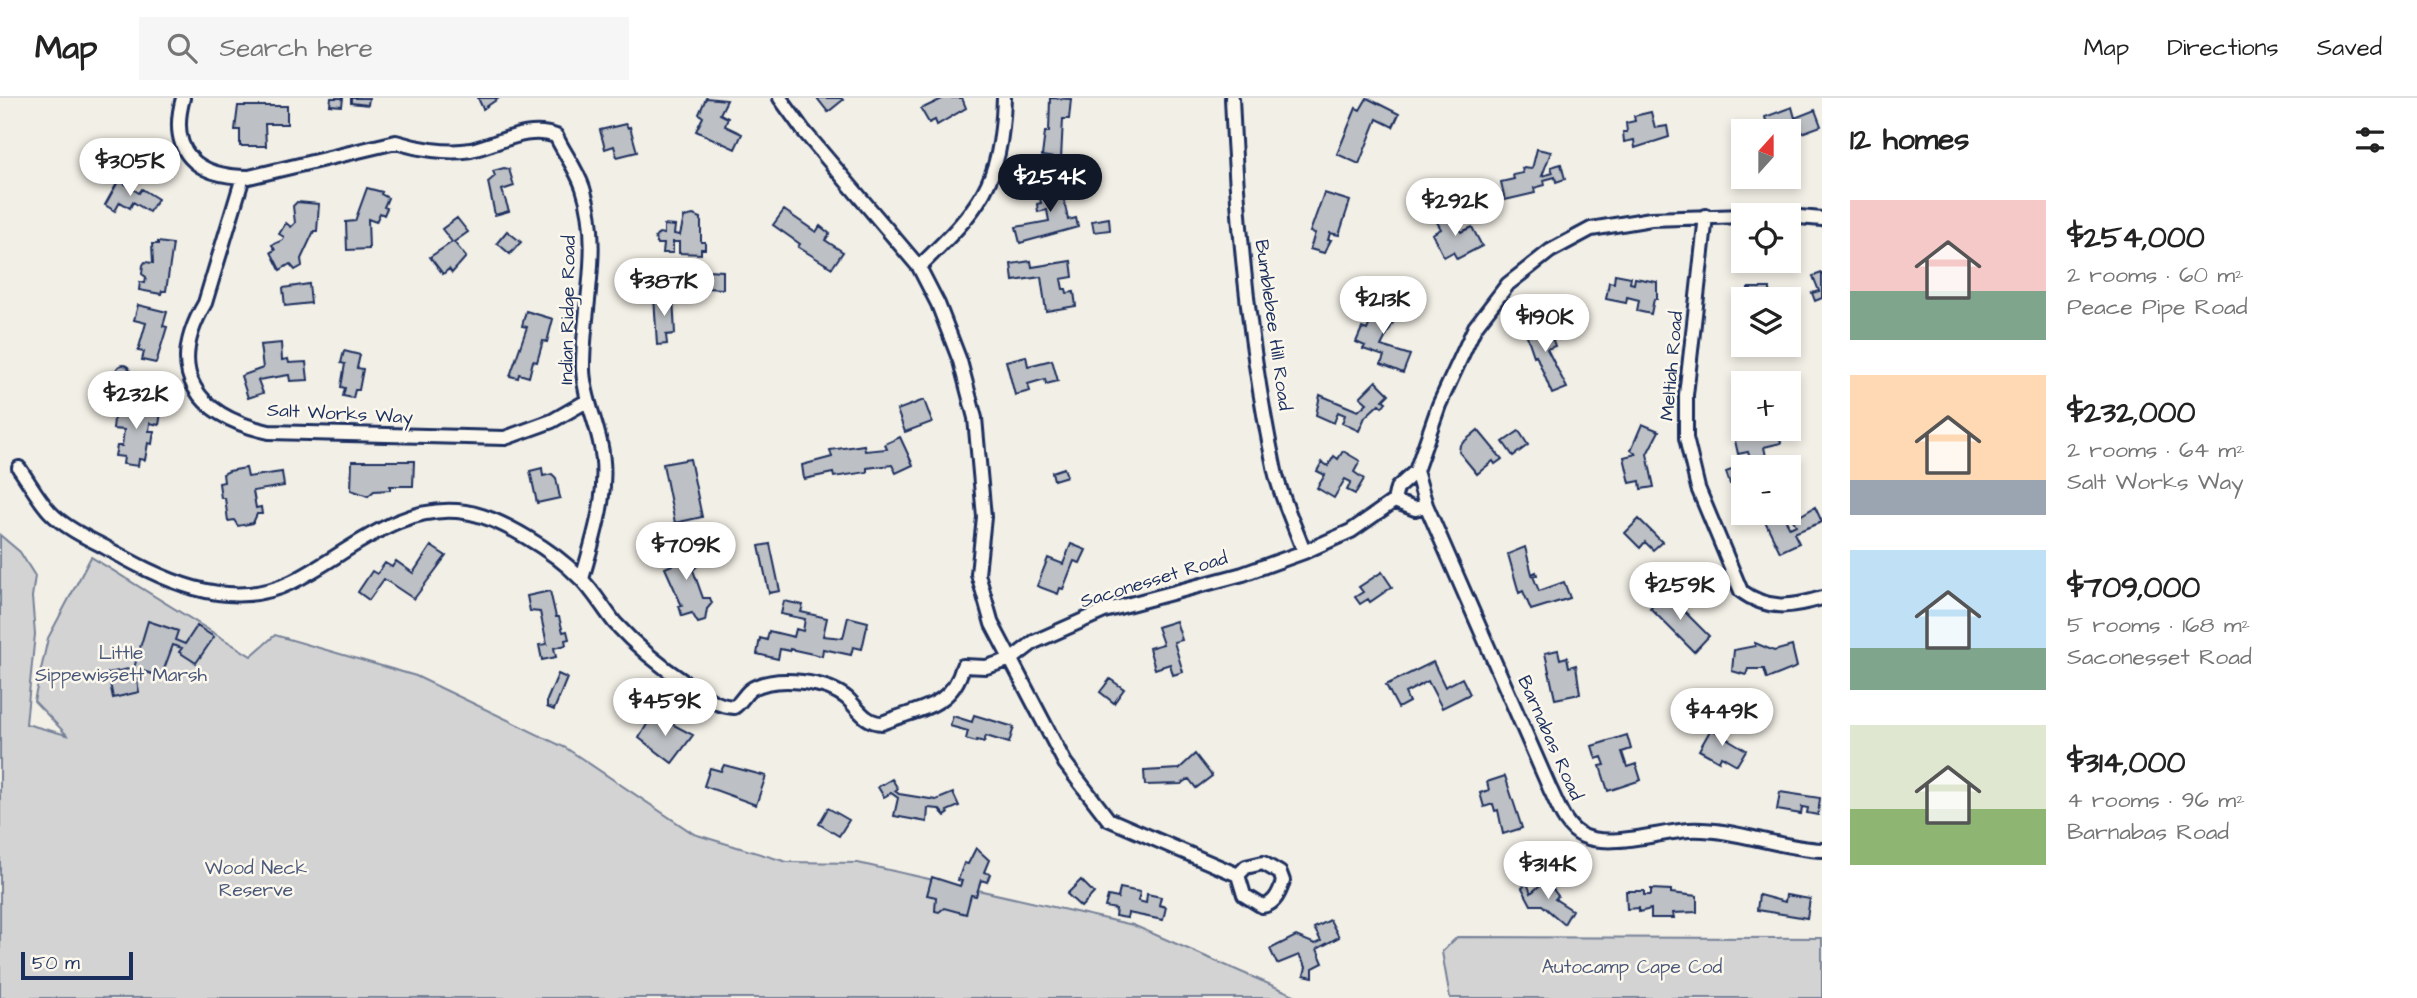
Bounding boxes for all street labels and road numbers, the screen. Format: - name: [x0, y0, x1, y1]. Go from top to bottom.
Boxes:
- street label: Indian Ridge Road: [553, 235, 584, 385]
- street label: Bumblebee Hill Road: [1248, 238, 1298, 412]
- street label: Meltiah Road: [1654, 310, 1690, 422]
- street label: Salt Works Way: [266, 397, 414, 432]
- street label: Saconesset Road: [1077, 545, 1231, 615]
- street label: Barnabas Road: [1510, 671, 1590, 805]

